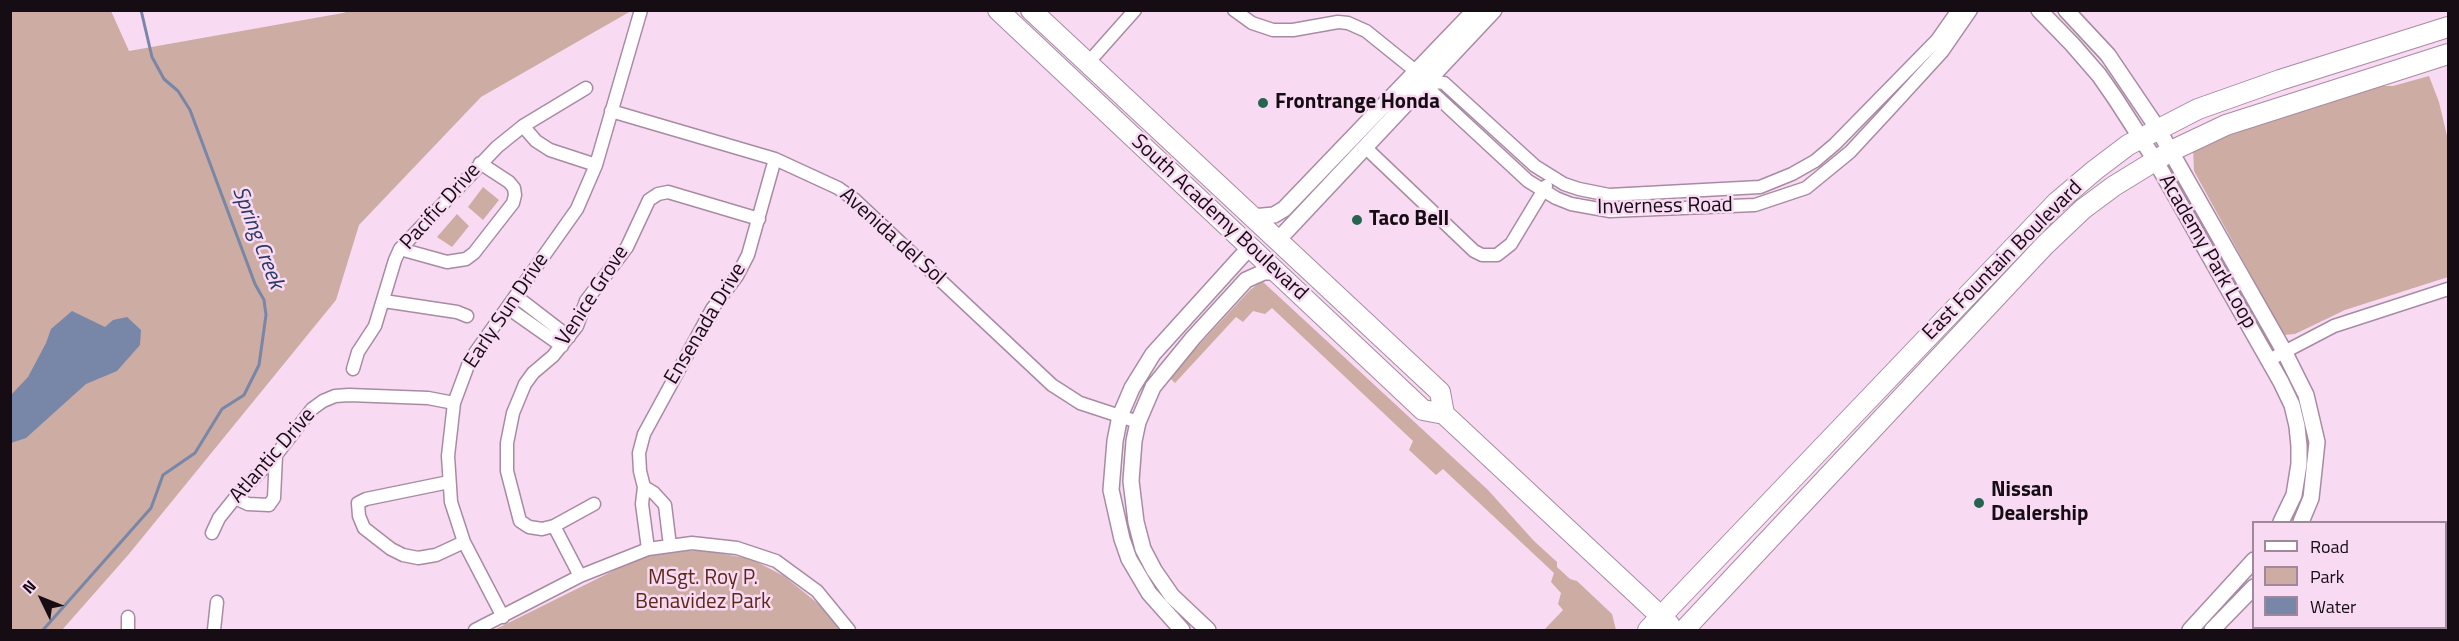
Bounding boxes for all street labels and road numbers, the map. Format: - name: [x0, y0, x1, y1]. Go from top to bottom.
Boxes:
- street label: South Academy Boulevard: [1126, 130, 1312, 306]
- street label: Pacific Drive: [396, 158, 486, 256]
- street label: Academy Park Loop: [2153, 170, 2261, 334]
- street label: East Fountain Boulevard: [1918, 176, 2088, 346]
- street label: Avenida del Sol: [834, 183, 950, 291]
- street label: Inverness Road: [1597, 193, 1733, 221]
- street label: Venice Grove: [551, 241, 635, 351]
- street label: Early Sun Drive: [459, 249, 555, 373]
- street label: Ensenada Drive: [660, 259, 752, 389]
- street label: Atlantic Drive: [225, 403, 321, 509]

